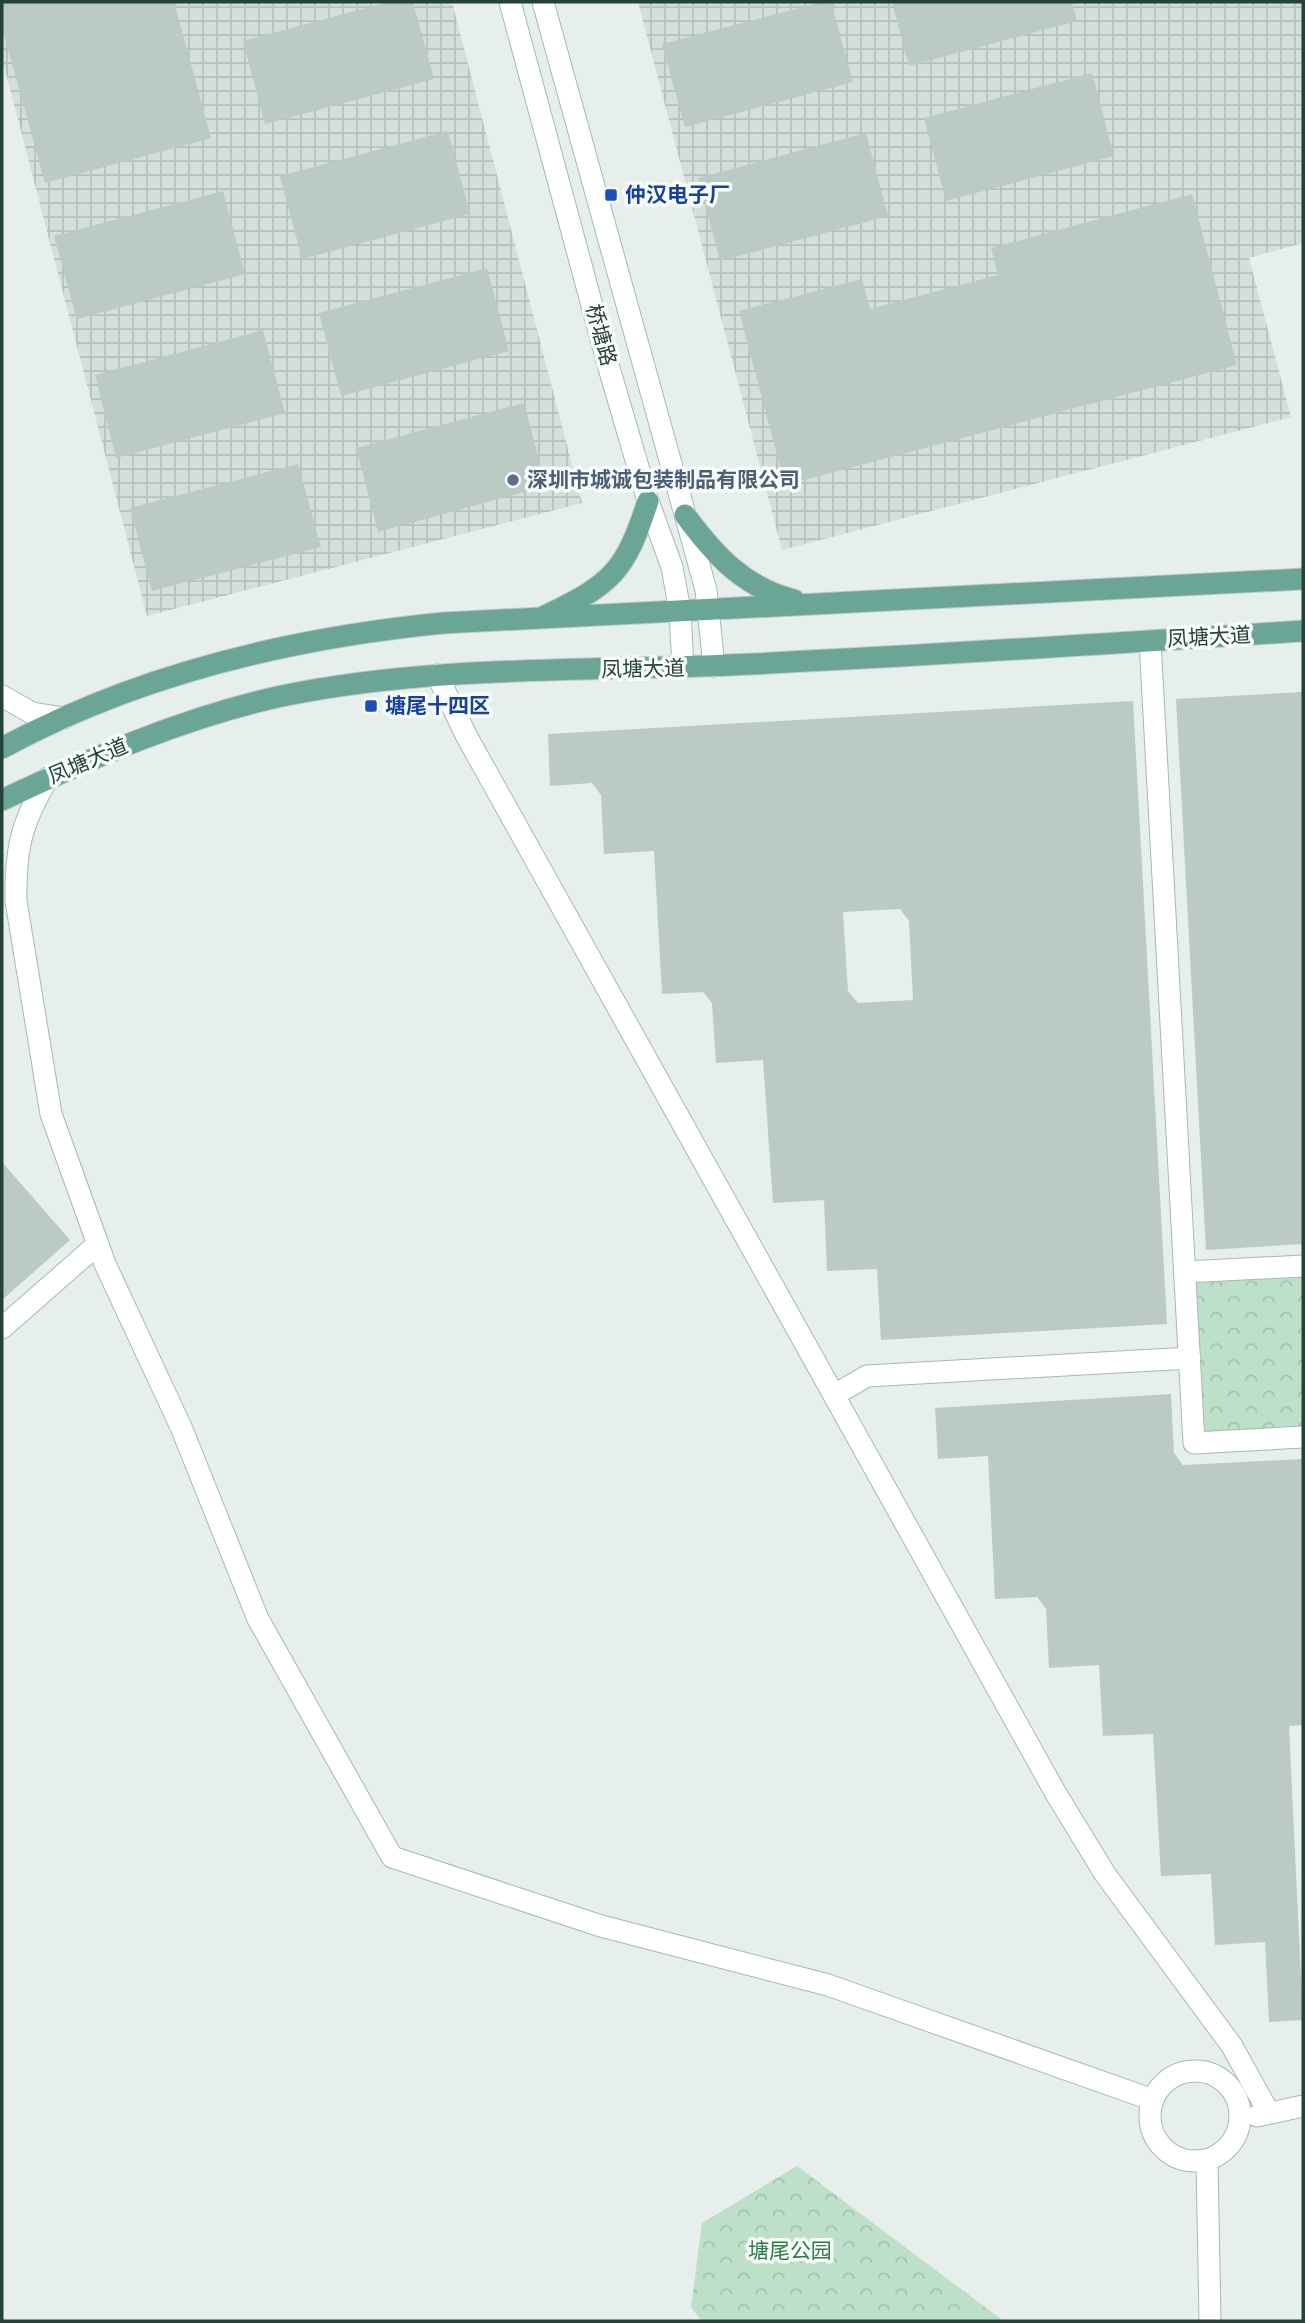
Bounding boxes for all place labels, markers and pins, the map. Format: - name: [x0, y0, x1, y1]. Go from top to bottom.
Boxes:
- place label: 仲汉电子厂: [625, 183, 730, 207]
- marker: 仲汉电子厂: [603, 187, 619, 203]
- place label: 深圳市城诚包装制品有限公司: [527, 468, 800, 492]
- marker: 深圳市城诚包装制品有限公司: [505, 472, 521, 488]
- place label: 塘尾十四区: [385, 694, 490, 718]
- marker: 塘尾十四区: [363, 698, 379, 714]

